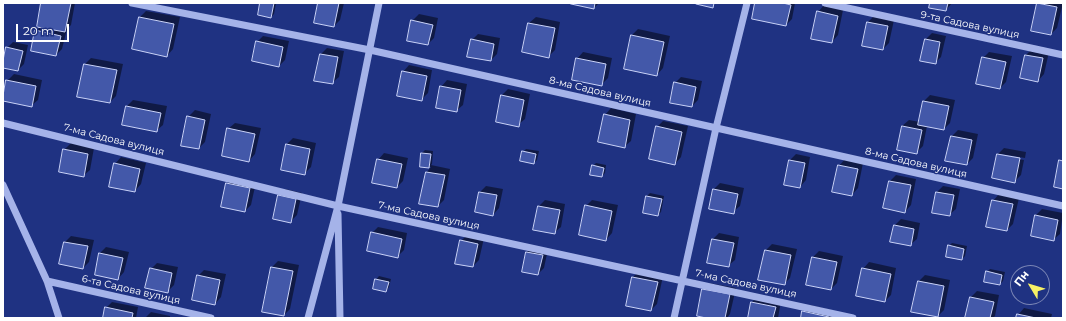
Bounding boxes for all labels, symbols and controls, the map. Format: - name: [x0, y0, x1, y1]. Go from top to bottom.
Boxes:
- street label: 9-та Садова вулиця: [919, 9, 1021, 41]
- scale bar: [18, 16, 71, 42]
- text: 20 m: [23, 23, 54, 38]
- street label: 8-ма Садова вулиця: [548, 74, 652, 110]
- street label: 7-ма Садова вулиця: [62, 122, 166, 158]
- street label: 8-ма Садова вулиця: [864, 145, 968, 181]
- street label: 7-ма Садова вулиця: [377, 199, 481, 233]
- north arrow: [1010, 265, 1050, 305]
- street label: 7-ма Садова вулиця: [694, 267, 798, 301]
- text: Пн: [1011, 267, 1032, 289]
- street label: 6-та Садова вулиця: [81, 273, 181, 307]

